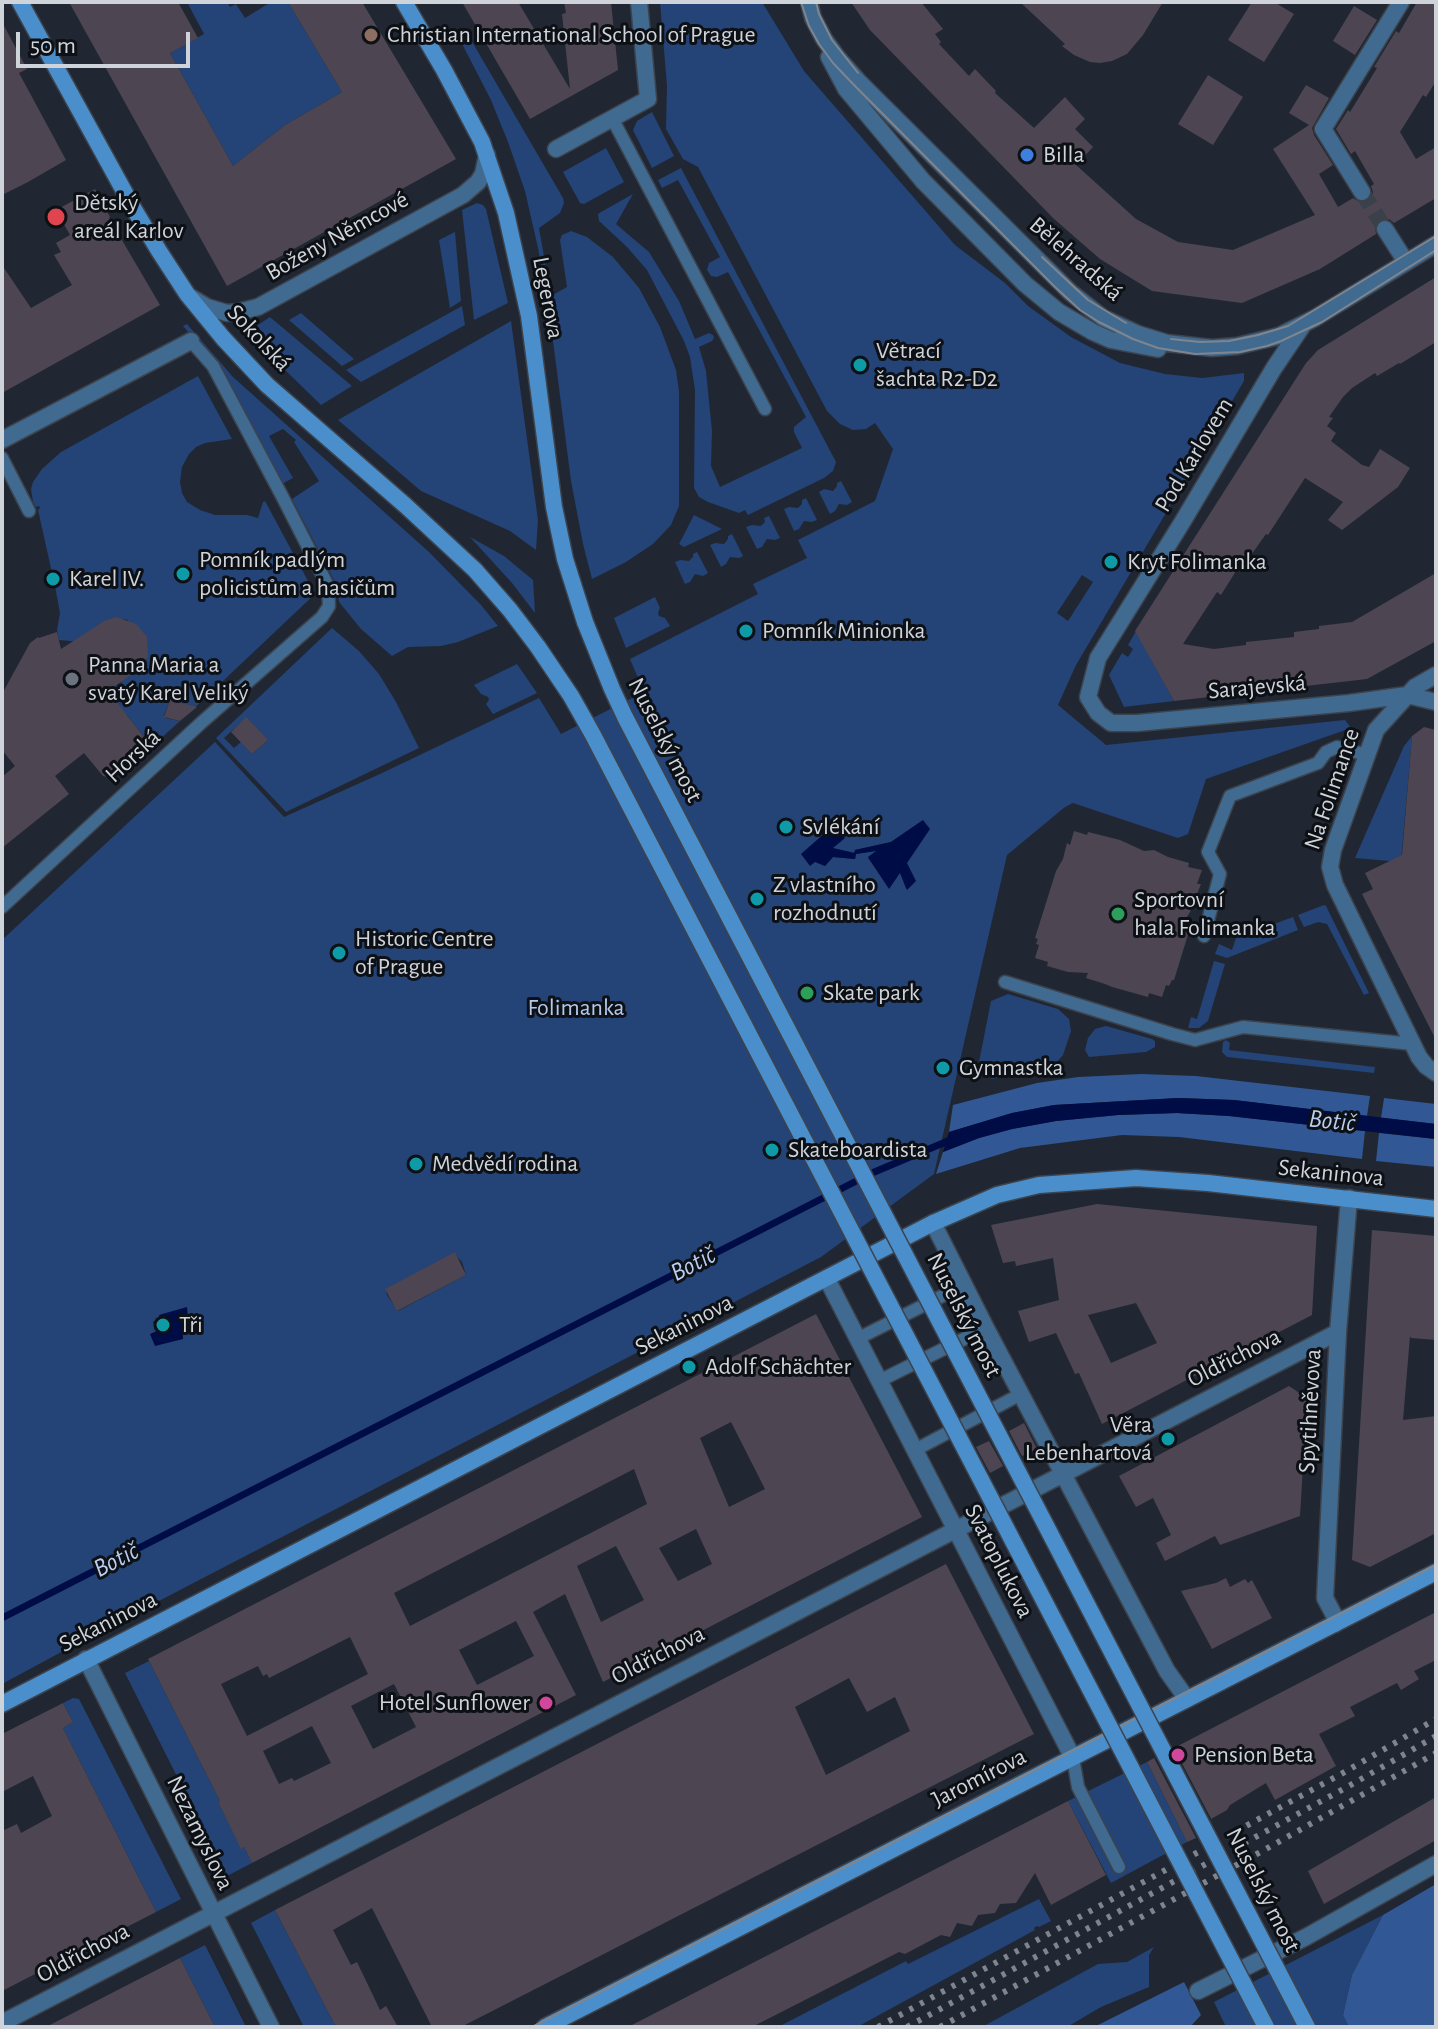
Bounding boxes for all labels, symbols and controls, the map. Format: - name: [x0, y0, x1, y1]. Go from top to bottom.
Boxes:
- scale bar: [20, 16, 194, 66]
- place label: Christian International School of Prague: [387, 21, 756, 49]
- marker: Christian International School of Prague: [362, 26, 380, 44]
- text: 50 m: [30, 34, 76, 58]
- place label: Billa: [1043, 141, 1085, 169]
- marker: Billa: [1018, 146, 1036, 164]
- street label: Boženy Němcové: [261, 185, 413, 287]
- place label: Dětský areál Karlov: [74, 189, 184, 245]
- marker: Dětský areál Karlov: [45, 206, 67, 228]
- street label: Bělehradská: [1023, 211, 1129, 307]
- street label: Legerova: [526, 254, 570, 342]
- street label: Sokolská: [221, 298, 297, 378]
- place label: Větrací šachta R2-D2: [876, 337, 998, 393]
- marker: Větrací šachta R2-D2: [851, 356, 869, 374]
- street label: Pod Karlovem: [1149, 392, 1239, 518]
- place label: Pomník padlým policistům a hasičům: [199, 546, 395, 602]
- place label: Kryt Folimanka: [1127, 548, 1267, 576]
- marker: Kryt Folimanka: [1102, 553, 1120, 571]
- place label: Karel IV.: [69, 565, 144, 593]
- marker: Pomník padlým policistům a hasičům: [174, 565, 192, 583]
- marker: Karel IV.: [44, 570, 62, 588]
- place label: Pomník Minionka: [762, 617, 925, 645]
- marker: Pomník Minionka: [737, 622, 755, 640]
- place label: Panna Maria a svatý Karel Veliký: [88, 651, 248, 707]
- street label: Sarajevská: [1207, 668, 1307, 706]
- marker: Panna Maria a svatý Karel Veliký: [63, 670, 81, 688]
- street label: Nuselský most: [621, 673, 709, 807]
- street label: Horská: [99, 723, 167, 789]
- street label: Na Folimance: [1298, 724, 1366, 854]
- place label: Svlékání: [802, 813, 879, 841]
- marker: Svlékání: [777, 818, 795, 836]
- place label: Z vlastního rozhodnutí: [773, 871, 877, 927]
- place label: Sportovní hala Folimanka: [1134, 886, 1276, 942]
- marker: Z vlastního rozhodnutí: [748, 890, 766, 908]
- marker: Sportovní hala Folimanka: [1109, 905, 1127, 923]
- place label: Historic Centre of Prague: [355, 925, 494, 981]
- marker: Historic Centre of Prague: [330, 944, 348, 962]
- place label: Skate park: [823, 979, 920, 1007]
- marker: Skate park: [798, 984, 816, 1002]
- park label: Folimanka: [527, 994, 625, 1022]
- place label: Gymnastka: [959, 1054, 1064, 1082]
- marker: Gymnastka: [934, 1059, 952, 1077]
- water label: Botič: [1307, 1103, 1357, 1139]
- place label: Skateboardista: [788, 1136, 928, 1164]
- marker: Skateboardista: [763, 1141, 781, 1159]
- place label: Medvědí rodina: [432, 1150, 578, 1178]
- street label: Sekaninova: [1277, 1153, 1385, 1193]
- marker: Medvědí rodina: [407, 1155, 425, 1173]
- water label: Botič: [665, 1239, 721, 1289]
- street label: Nuselský most: [920, 1248, 1008, 1382]
- street label: Sekaninova: [630, 1288, 738, 1362]
- place label: Tři: [179, 1311, 203, 1339]
- marker: Tři: [154, 1316, 172, 1334]
- street label: Oldřichova: [1182, 1322, 1286, 1394]
- street label: Spytihněvova: [1292, 1348, 1328, 1474]
- place label: Adolf Schӓchter: [705, 1353, 851, 1381]
- marker: Adolf Schӓchter: [680, 1358, 698, 1376]
- place label: Věra Lebenhartová: [1025, 1411, 1152, 1467]
- marker: Věra Lebenhartová: [1159, 1430, 1177, 1448]
- street label: Svatoplukova: [958, 1499, 1040, 1623]
- water label: Botič: [88, 1535, 144, 1585]
- street label: Sekaninova: [54, 1585, 162, 1659]
- street label: Oldřichova: [606, 1619, 710, 1691]
- place label: Hotel Sunflower: [379, 1689, 530, 1717]
- marker: Hotel Sunflower: [537, 1694, 555, 1712]
- place label: Pension Beta: [1194, 1741, 1314, 1769]
- street label: Jaromírova: [927, 1742, 1031, 1814]
- marker: Pension Beta: [1169, 1746, 1187, 1764]
- street label: Nezamyslova: [160, 1771, 240, 1895]
- street label: Nuselský most: [1219, 1823, 1307, 1957]
- street label: Oldřichova: [32, 1917, 134, 1989]

